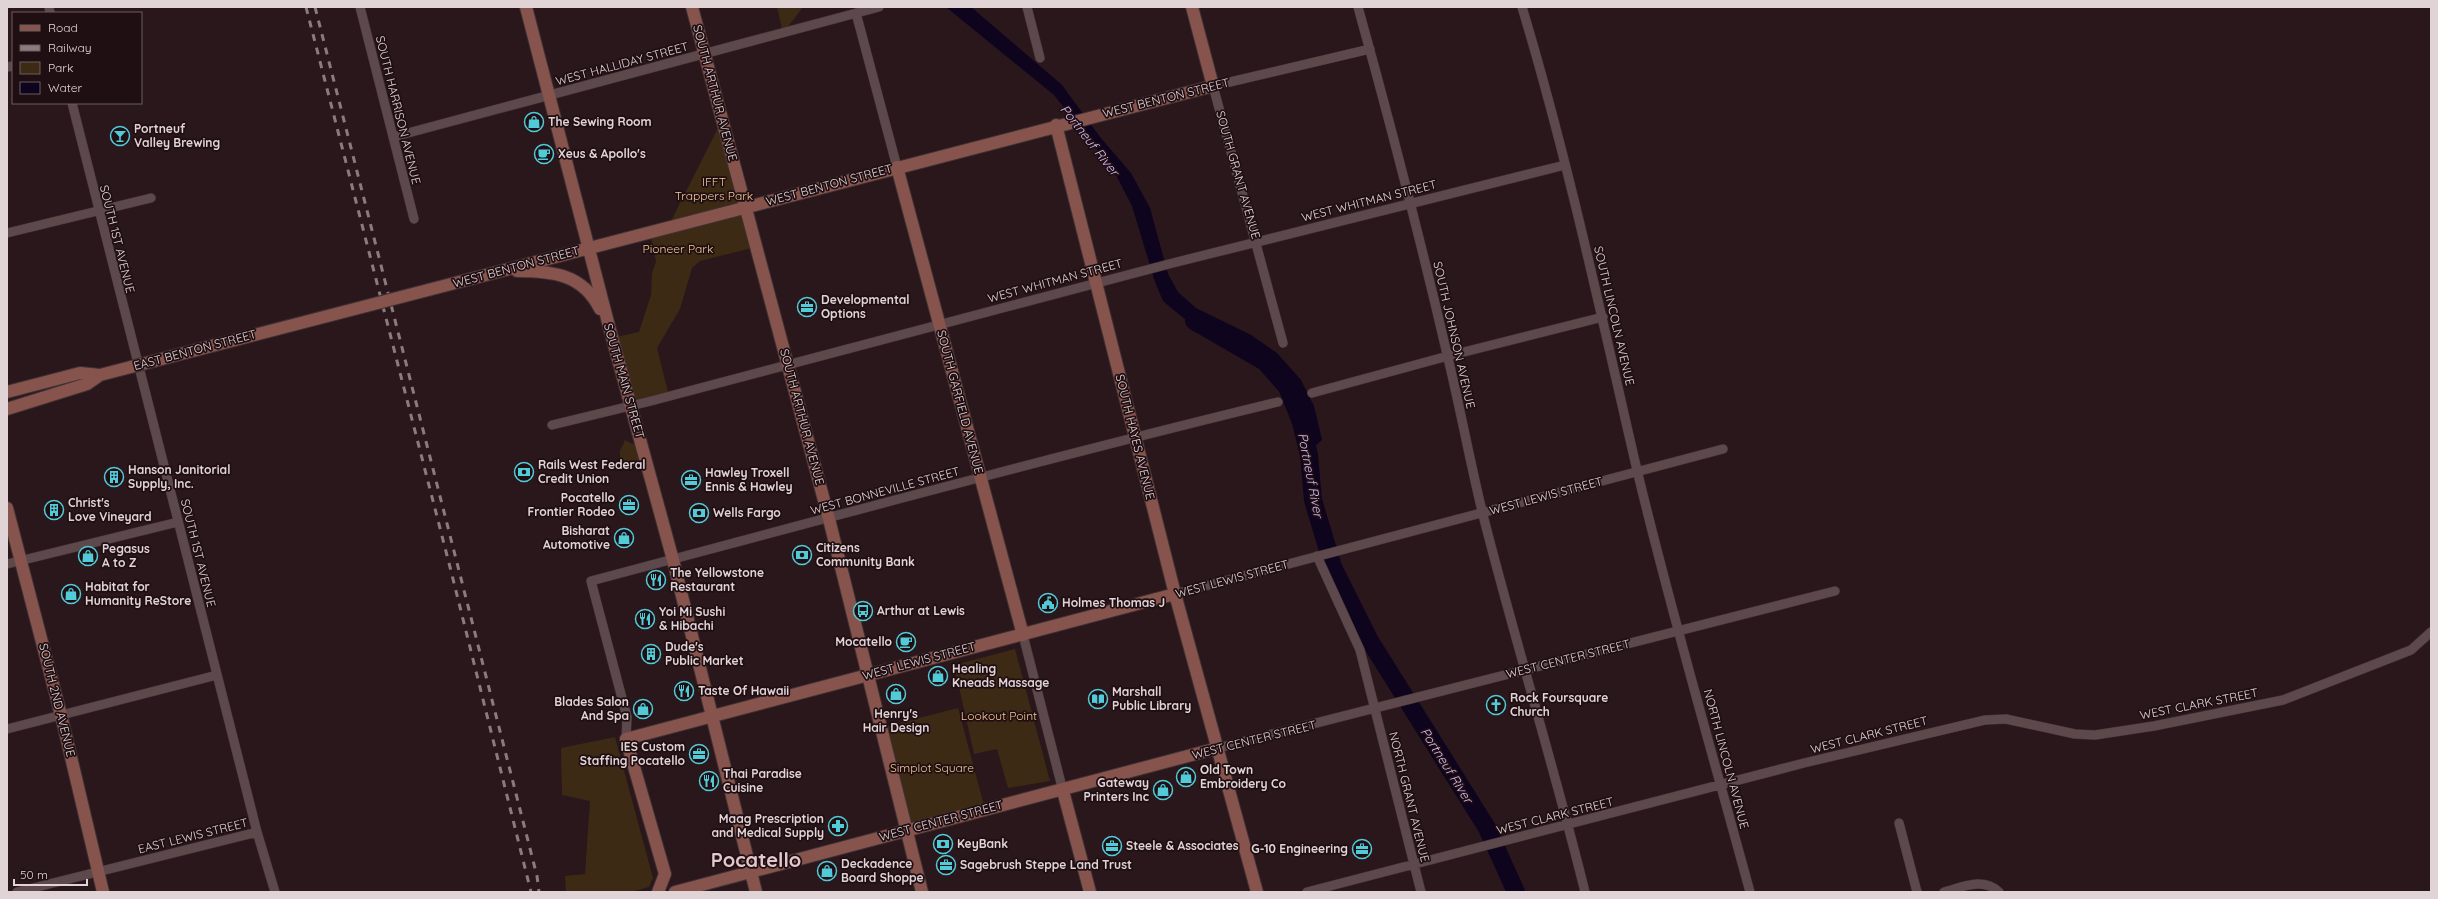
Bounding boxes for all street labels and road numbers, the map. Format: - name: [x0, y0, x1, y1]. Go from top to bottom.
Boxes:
- street label: SOUTH ARTHUR AVENUE: [690, 23, 741, 163]
- street label: SOUTH HARRISON AVENUE: [373, 34, 424, 186]
- street label: WEST HALLIDAY STREET: [554, 39, 690, 88]
- street label: WEST BENTON STREET: [1101, 74, 1231, 121]
- street label: SOUTH GRANT AVENUE: [1213, 109, 1264, 241]
- street label: WEST BENTON STREET: [764, 160, 894, 209]
- street label: WEST WHITMAN STREET: [1300, 176, 1438, 225]
- street label: SOUTH 1ST AVENUE: [97, 183, 138, 295]
- street label: WEST BENTON STREET: [451, 242, 581, 291]
- street label: SOUTH LINCOLN AVENUE: [1591, 245, 1638, 387]
- street label: WEST WHITMAN STREET: [986, 255, 1124, 306]
- street label: SOUTH JOHNSON AVENUE: [1430, 260, 1479, 410]
- street label: SOUTH MAIN STREET: [601, 321, 648, 440]
- street label: EAST BENTON STREET: [132, 326, 258, 373]
- street label: SOUTH GARFIELD AVENUE: [934, 328, 987, 476]
- street label: SOUTH ARTHUR AVENUE: [777, 347, 828, 487]
- street label: SOUTH HAYES AVENUE: [1113, 373, 1158, 501]
- street label: WEST BONNEVILLE STREET: [809, 463, 961, 518]
- street label: WEST LEWIS STREET: [1488, 473, 1604, 518]
- street label: SOUTH 1ST AVENUE: [178, 497, 219, 609]
- street label: WEST LEWIS STREET: [1174, 556, 1290, 601]
- street label: WEST CENTER STREET: [1504, 636, 1631, 681]
- street label: WEST LEWIS STREET: [861, 638, 977, 683]
- street label: SOUTH 2ND AVENUE: [36, 642, 79, 758]
- street label: WEST CLARK STREET: [2139, 685, 2259, 722]
- street label: NORTH LINCOLN AVENUE: [1701, 687, 1752, 831]
- street label: WEST CLARK STREET: [1809, 713, 1929, 756]
- street label: WEST CENTER STREET: [1190, 717, 1317, 762]
- street label: NORTH GRANT AVENUE: [1386, 730, 1433, 864]
- street label: WEST CLARK STREET: [1495, 794, 1615, 837]
- street label: WEST CENTER STREET: [877, 797, 1004, 844]
- street label: EAST LEWIS STREET: [136, 815, 249, 856]

